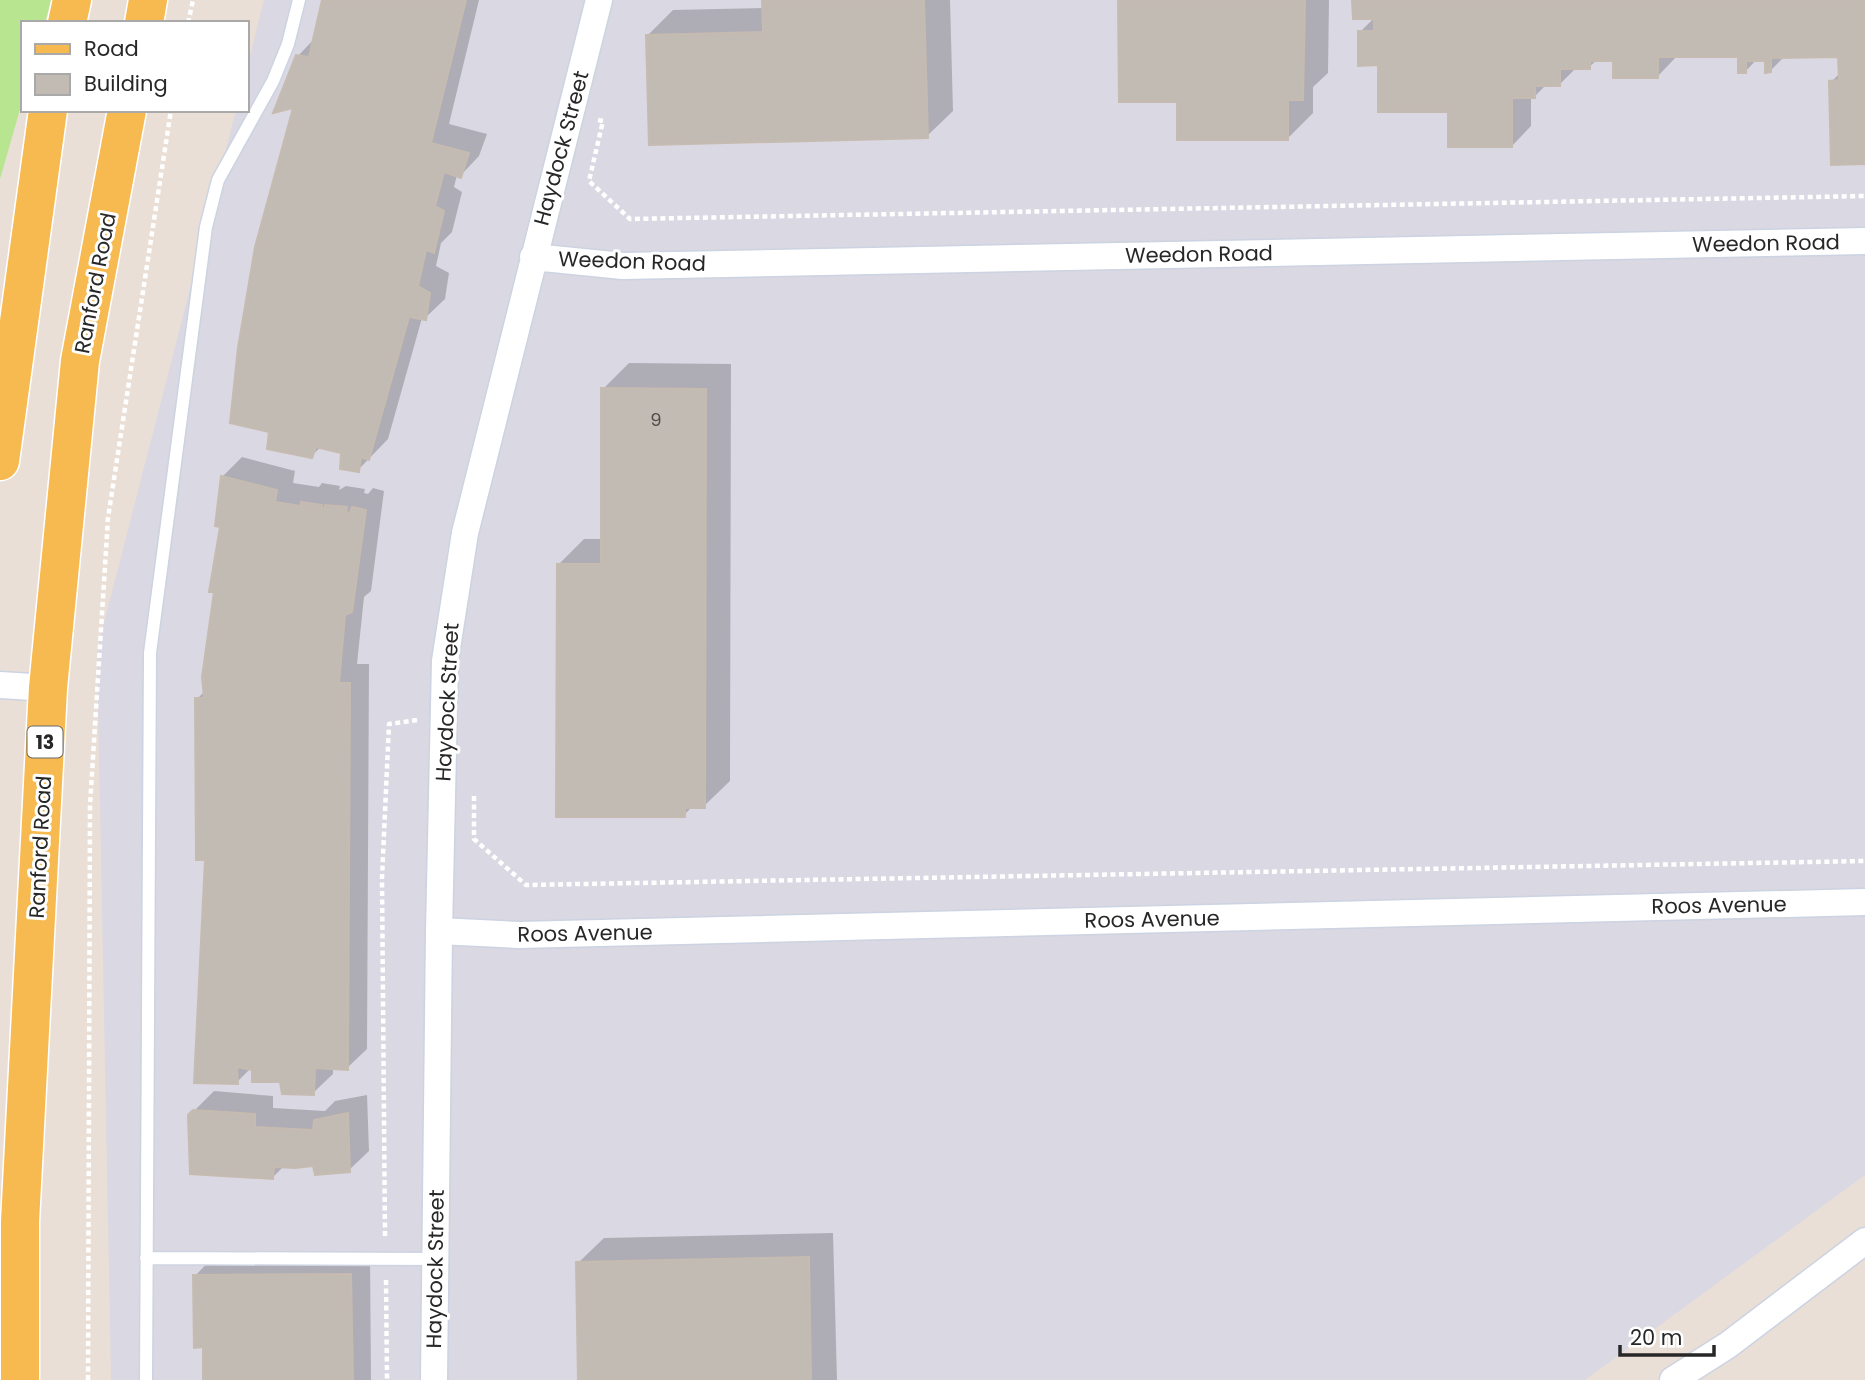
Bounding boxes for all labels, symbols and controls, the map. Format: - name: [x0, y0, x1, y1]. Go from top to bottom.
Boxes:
- legend: [21, 21, 248, 112]
- text: Road: [84, 34, 139, 63]
- street label: Haydock Street: [526, 68, 596, 228]
- text: Building: [84, 69, 168, 98]
- street label: Ranford Road: [67, 210, 123, 356]
- street label: Weedon Road: [1692, 227, 1840, 259]
- street label: Weedon Road: [1125, 238, 1273, 270]
- street label: Weedon Road: [558, 244, 706, 278]
- house number: 9: [650, 407, 662, 432]
- street label: Haydock Street: [428, 622, 466, 782]
- road number: 13: [28, 726, 62, 758]
- street label: Ranford Road: [22, 775, 58, 919]
- street label: Roos Avenue: [1651, 889, 1787, 921]
- street label: Roos Avenue: [1084, 903, 1220, 935]
- street label: Roos Avenue: [517, 917, 653, 949]
- street label: Haydock Street: [419, 1189, 451, 1349]
- scale bar: [1620, 1314, 1714, 1358]
- text: 20 m: [1630, 1323, 1683, 1352]

